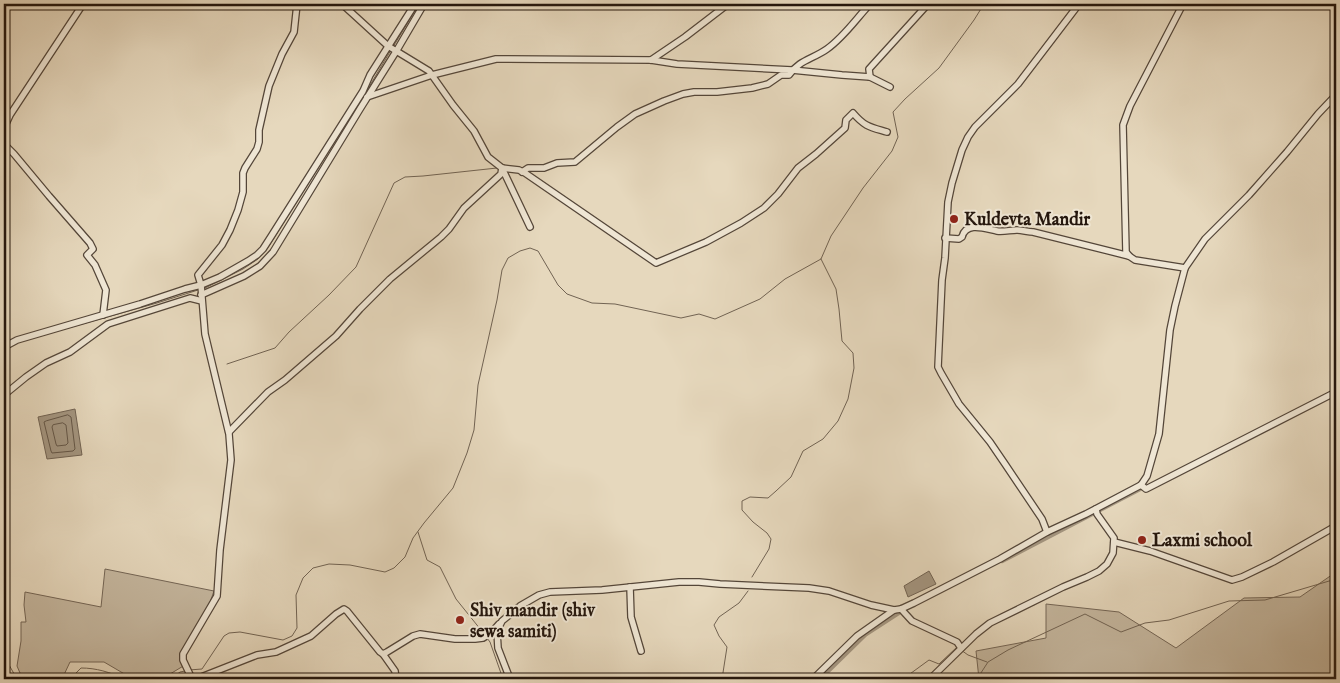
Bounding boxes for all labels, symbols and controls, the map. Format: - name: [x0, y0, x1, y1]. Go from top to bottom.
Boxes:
- place label: Kuldevta Mandir: [964, 209, 1091, 232]
- marker: Kuldevta Mandir: [948, 213, 960, 225]
- place label: Laxmi school: [1152, 530, 1253, 553]
- marker: Laxmi school: [1136, 534, 1148, 546]
- place label: Shiv mandir (shiv sewa samiti): [470, 600, 596, 644]
- marker: Shiv mandir (shiv sewa samiti): [454, 614, 466, 626]

